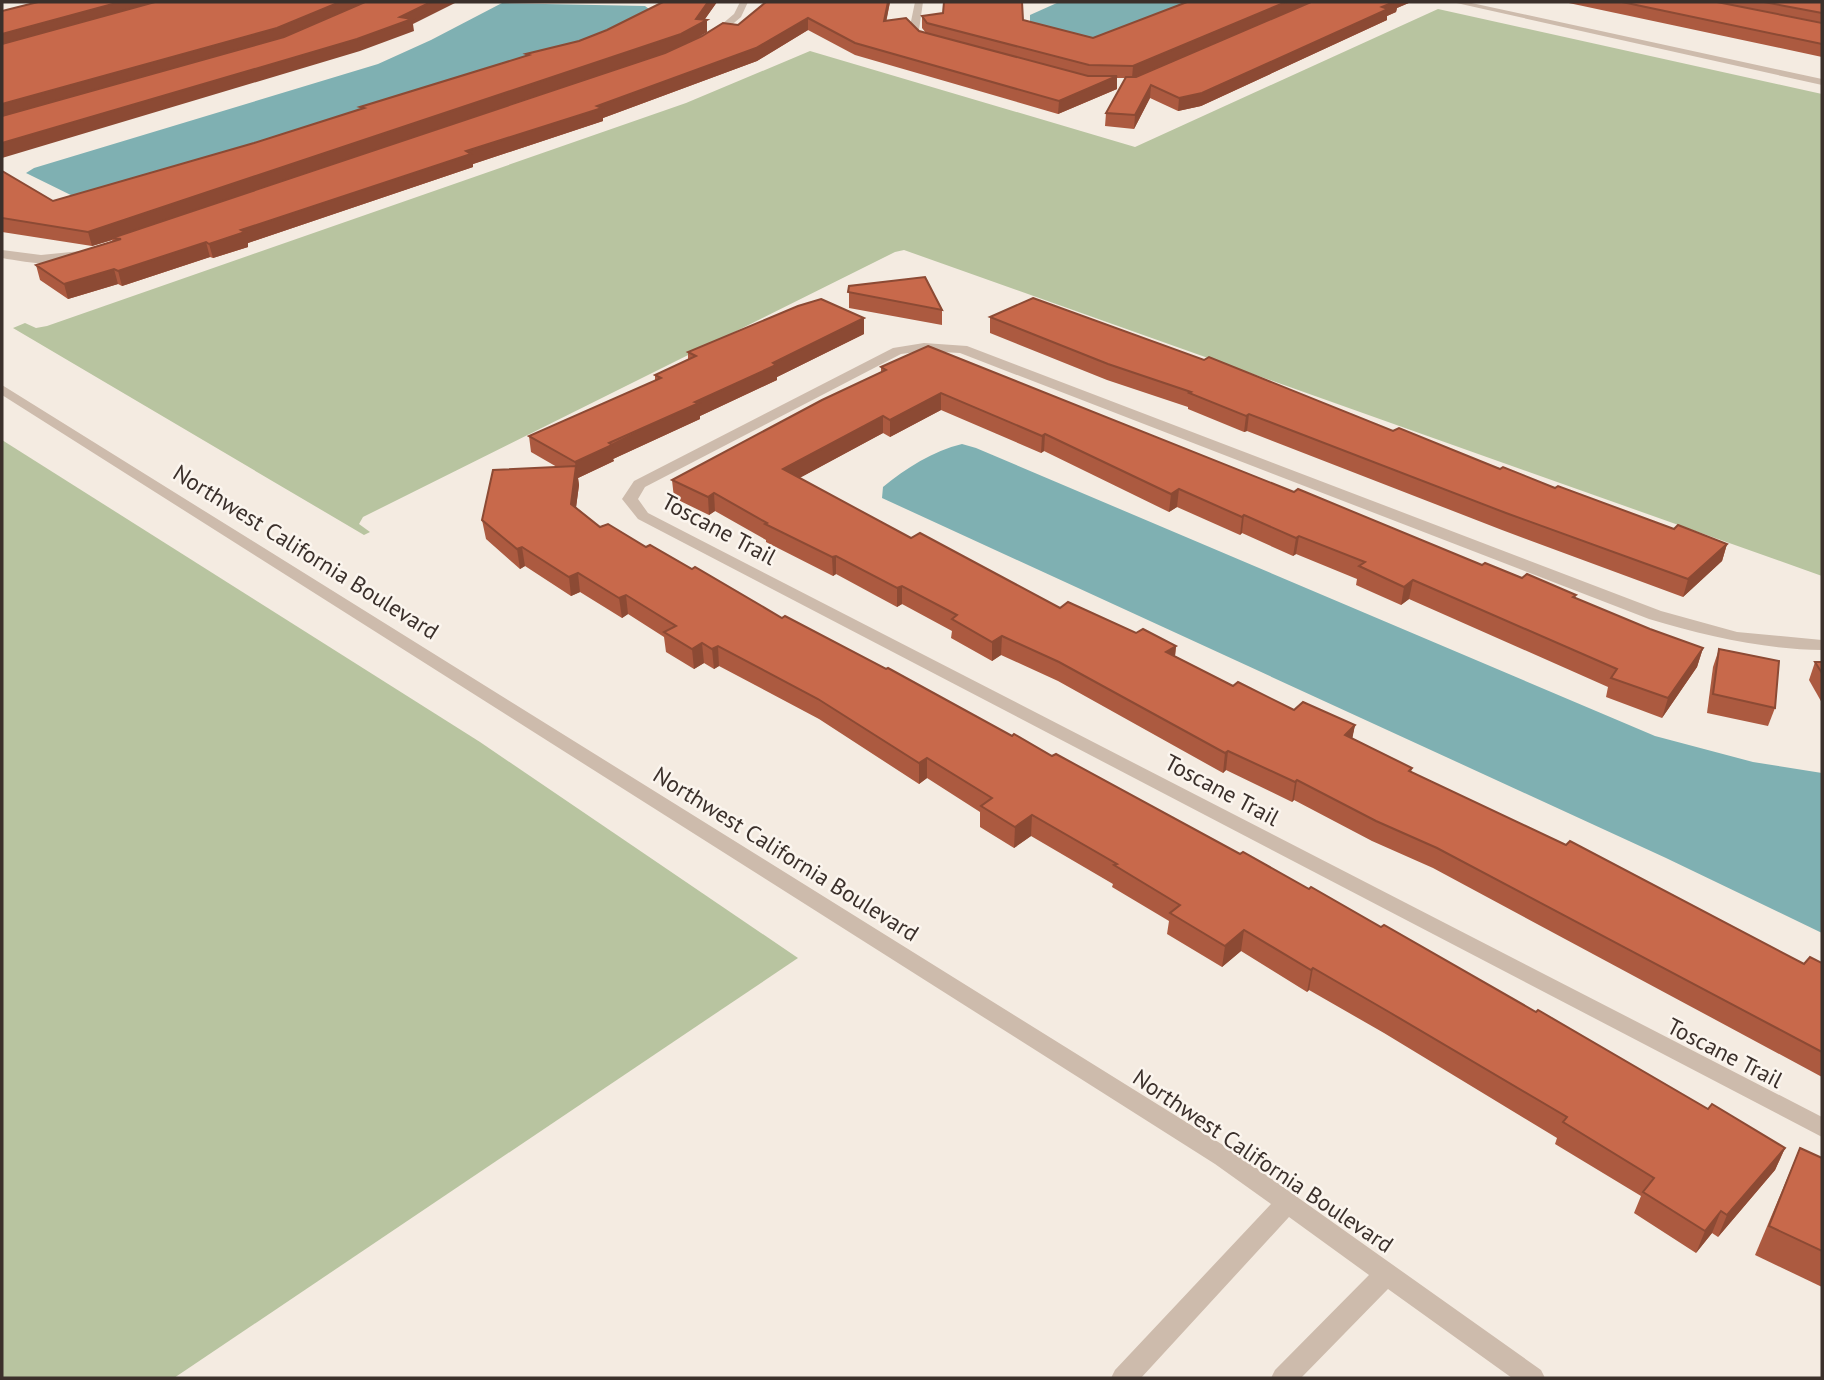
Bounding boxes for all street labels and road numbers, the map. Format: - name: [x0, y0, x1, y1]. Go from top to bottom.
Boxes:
- street label: Northwest California Boulevard: [168, 458, 445, 645]
- street label: Toscane Trail: [657, 486, 782, 571]
- street label: Toscane Trail: [1160, 747, 1285, 832]
- street label: Northwest California Boulevard: [648, 760, 925, 947]
- street label: Toscane Trail: [1663, 1011, 1788, 1094]
- street label: Northwest California Boulevard: [1128, 1062, 1399, 1259]

